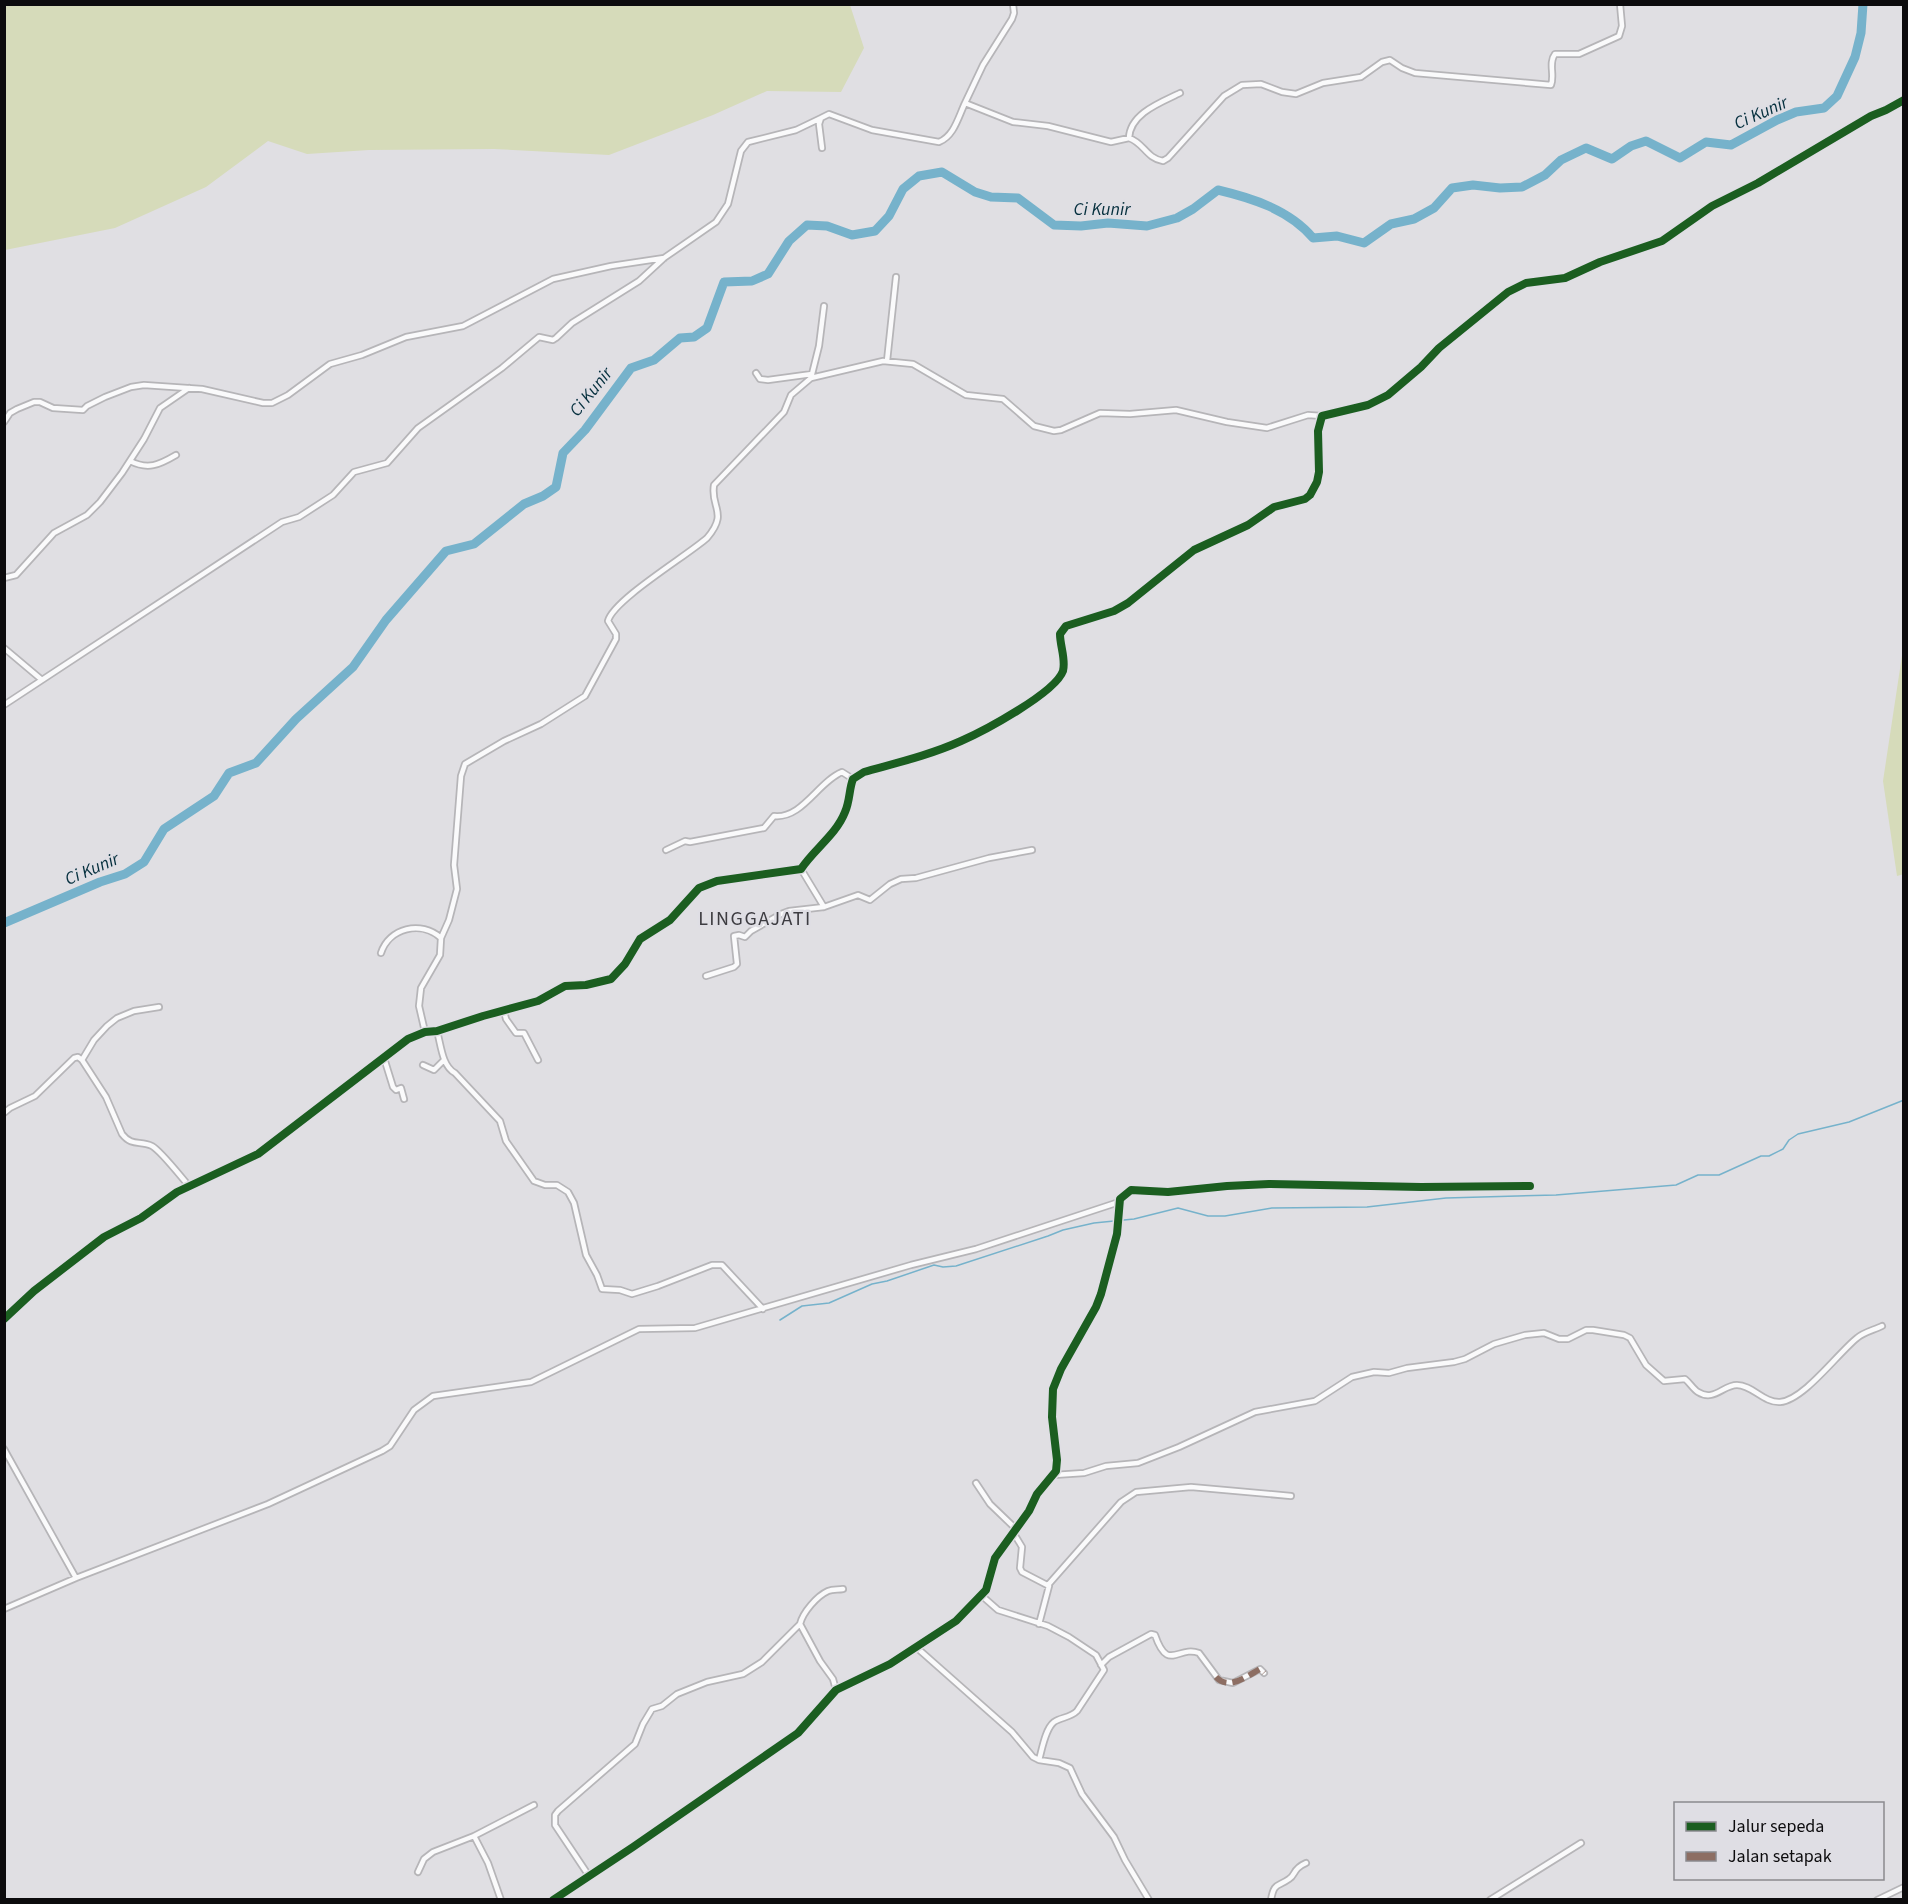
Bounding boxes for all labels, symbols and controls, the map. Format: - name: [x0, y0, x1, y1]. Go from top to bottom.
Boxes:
- water label: Ci Kunir: [1730, 90, 1793, 136]
- water label: Ci Kunir: [1074, 197, 1131, 222]
- water label: Ci Kunir: [563, 361, 619, 422]
- water label: Ci Kunir: [61, 846, 124, 892]
- district label: LINGGAJATI: [698, 905, 812, 933]
- legend: [1674, 1802, 1884, 1880]
- text: Jalur sepeda: [1728, 1814, 1824, 1839]
- text: Jalan setapak: [1728, 1844, 1832, 1869]

